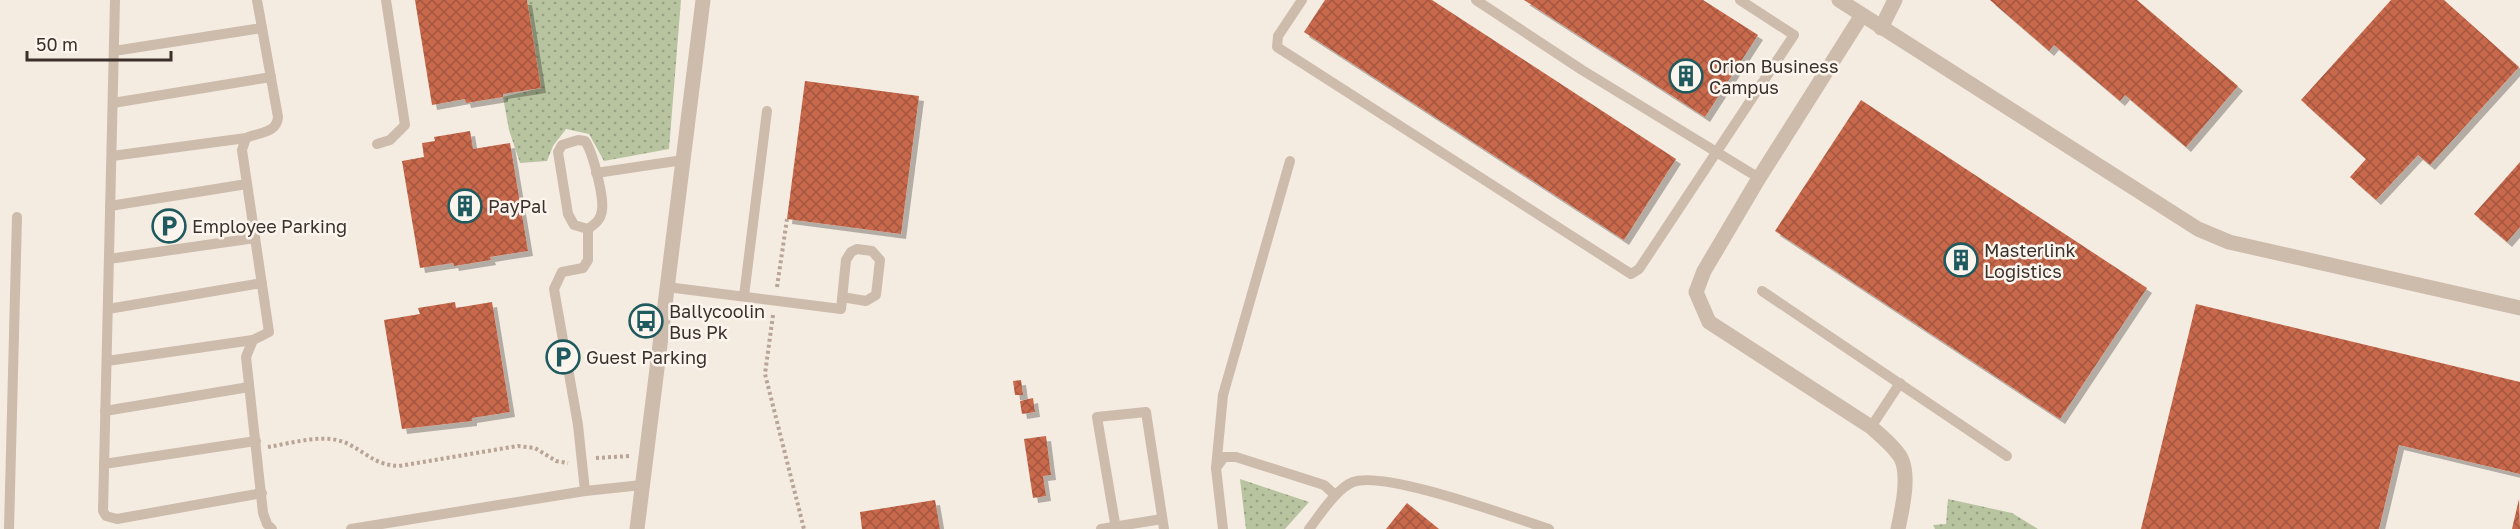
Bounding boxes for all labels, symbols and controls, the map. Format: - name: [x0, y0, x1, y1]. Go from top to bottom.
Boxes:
- scale bar: [27, 24, 171, 62]
- text: 50 m: [36, 33, 78, 55]
- place label: Orion Business Campus: [1709, 55, 1838, 98]
- building icon: Orion Business Campus: [1668, 58, 1704, 94]
- building icon: PayPal: [447, 188, 483, 224]
- place label: PayPal: [488, 195, 547, 217]
- parking icon: Employee Parking: [151, 208, 187, 244]
- place label: Employee Parking: [192, 215, 347, 237]
- place label: Masterlink Logistics: [1984, 239, 2076, 282]
- building icon: Masterlink Logistics: [1943, 242, 1979, 278]
- place label: Ballycoolin Bus Pk: [669, 300, 765, 343]
- bus stop icon: Ballycoolin Bus Pk: [628, 303, 664, 339]
- parking icon: Guest Parking: [545, 339, 581, 375]
- place label: Guest Parking: [586, 346, 707, 368]

